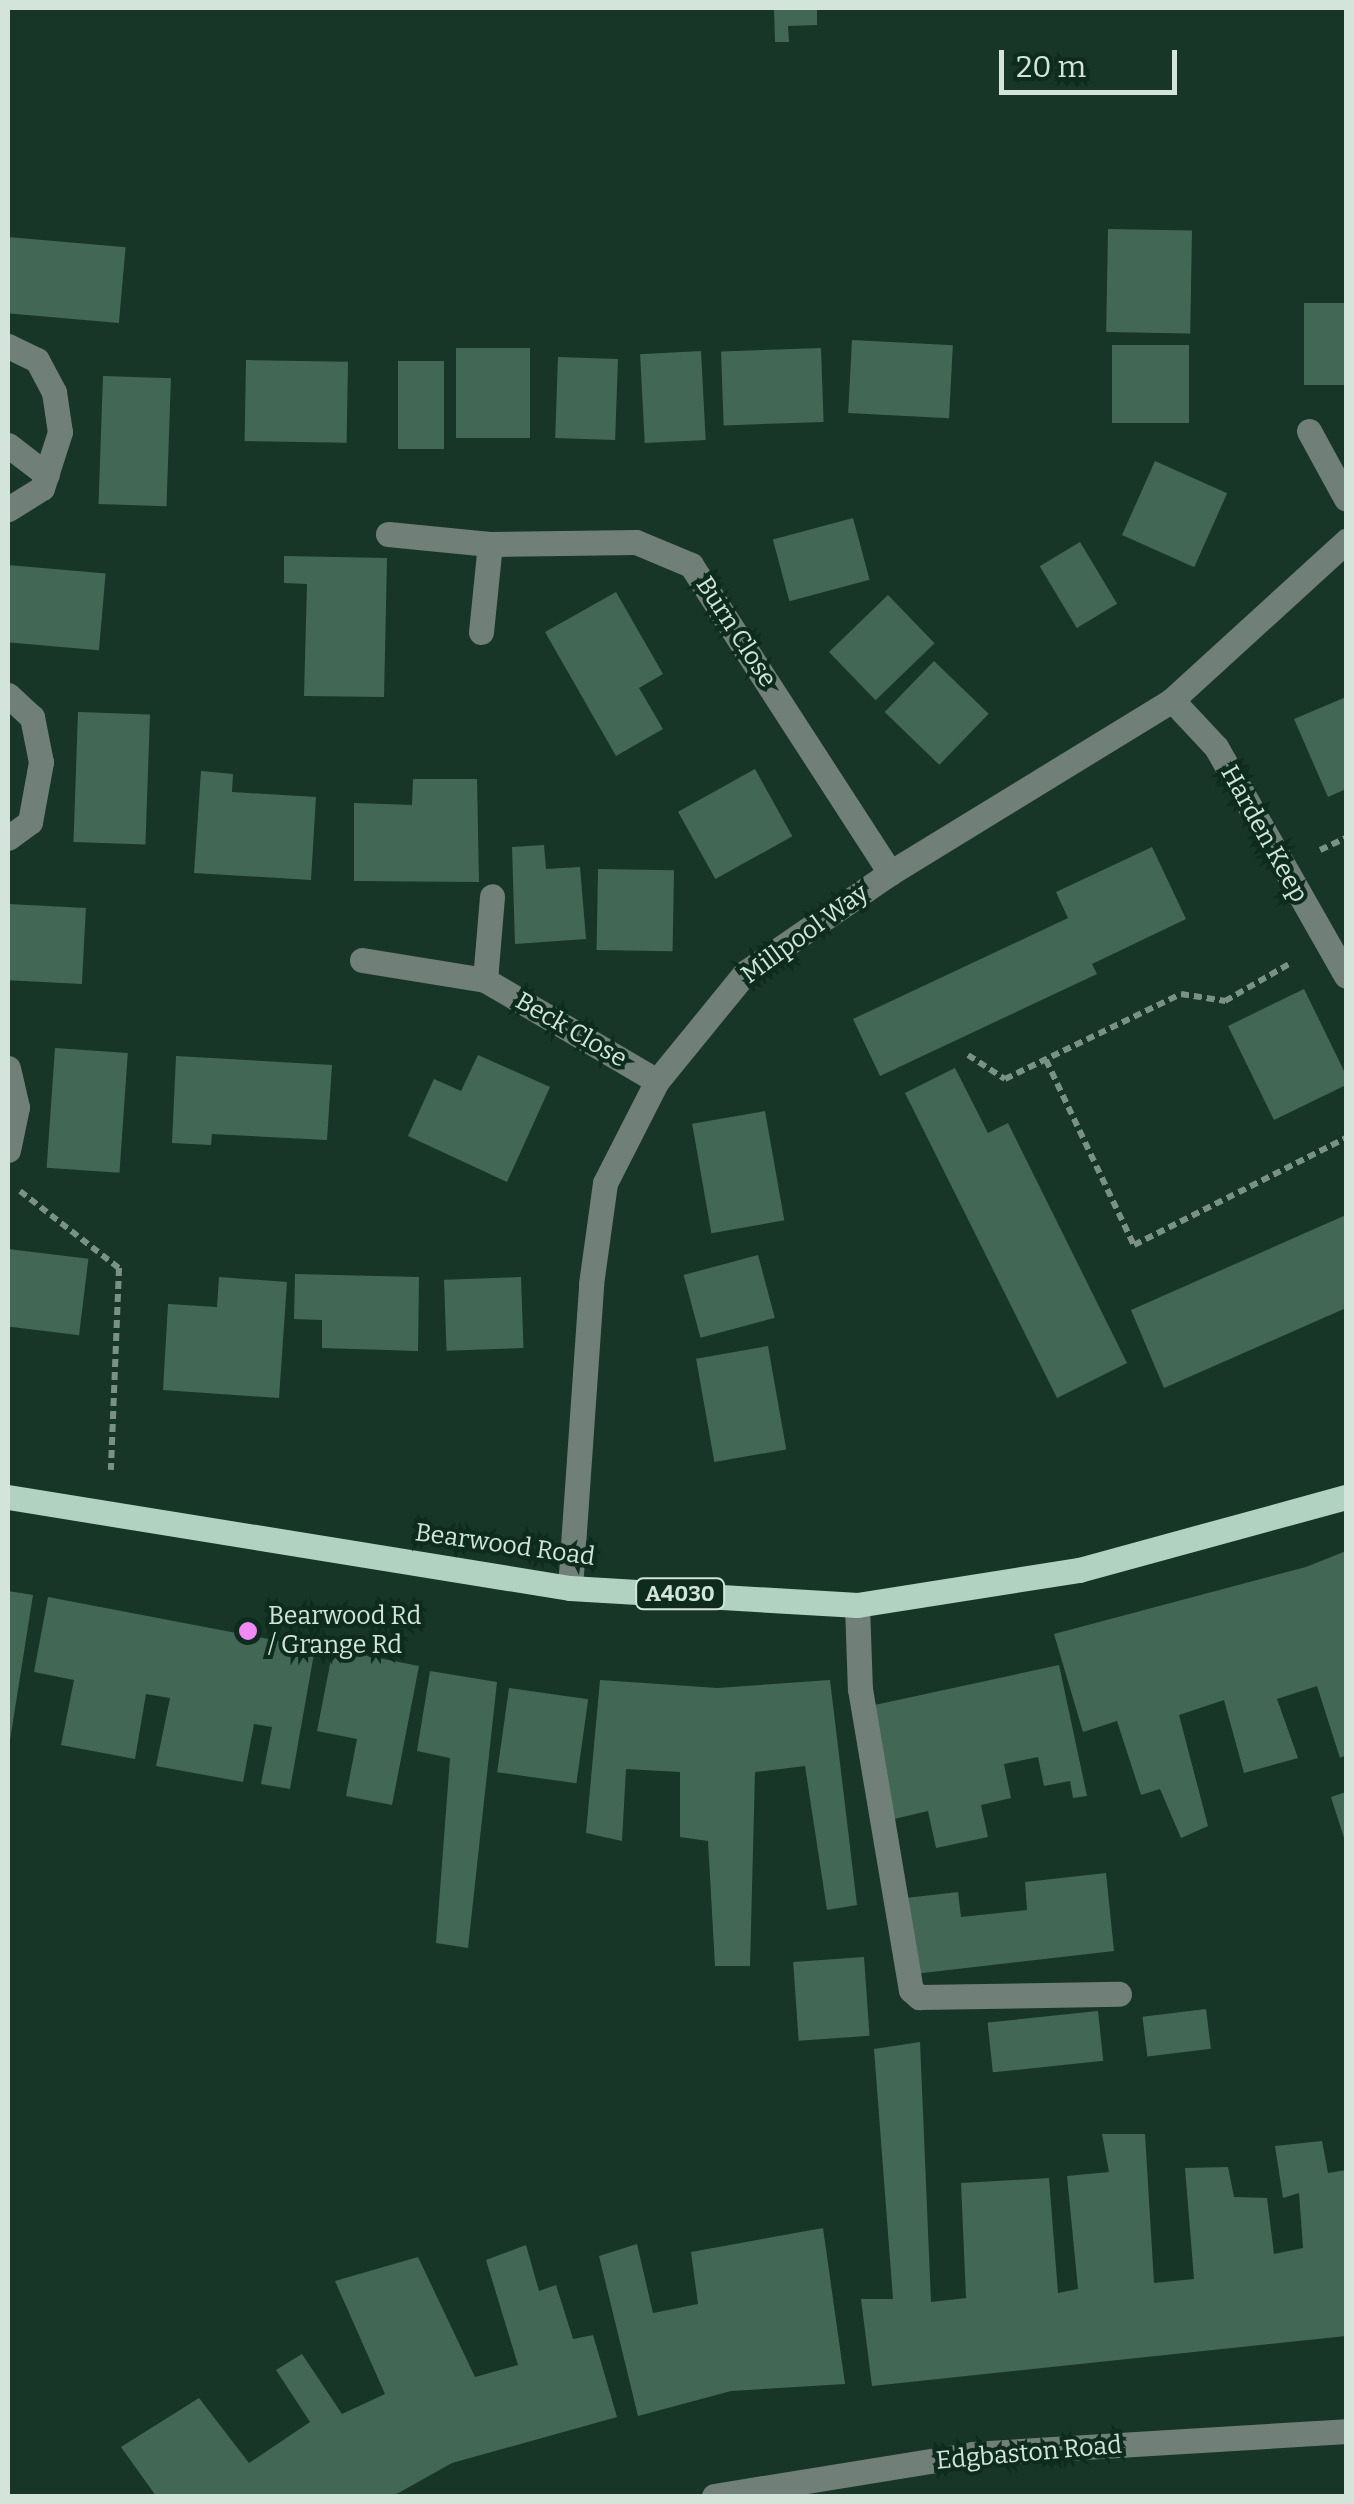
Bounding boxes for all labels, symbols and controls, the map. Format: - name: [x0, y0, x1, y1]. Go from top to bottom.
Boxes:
- scale bar: [1004, 30, 1182, 92]
- text: 20 m: [1016, 49, 1086, 85]
- street label: Burn Close: [689, 571, 783, 693]
- street label: Harden Keep: [1214, 760, 1314, 908]
- street label: Millpool Way: [736, 878, 874, 990]
- street label: Beck Close: [510, 986, 632, 1074]
- street label: Bearwood Road: [413, 1518, 597, 1572]
- road number: A4030: [635, 1577, 725, 1611]
- place label: Bearwood Rd / Grange Rd: [268, 1602, 421, 1661]
- marker: Bearwood Rd / Grange Rd: [237, 1620, 259, 1642]
- street label: Edgbaston Road: [935, 2430, 1123, 2476]

